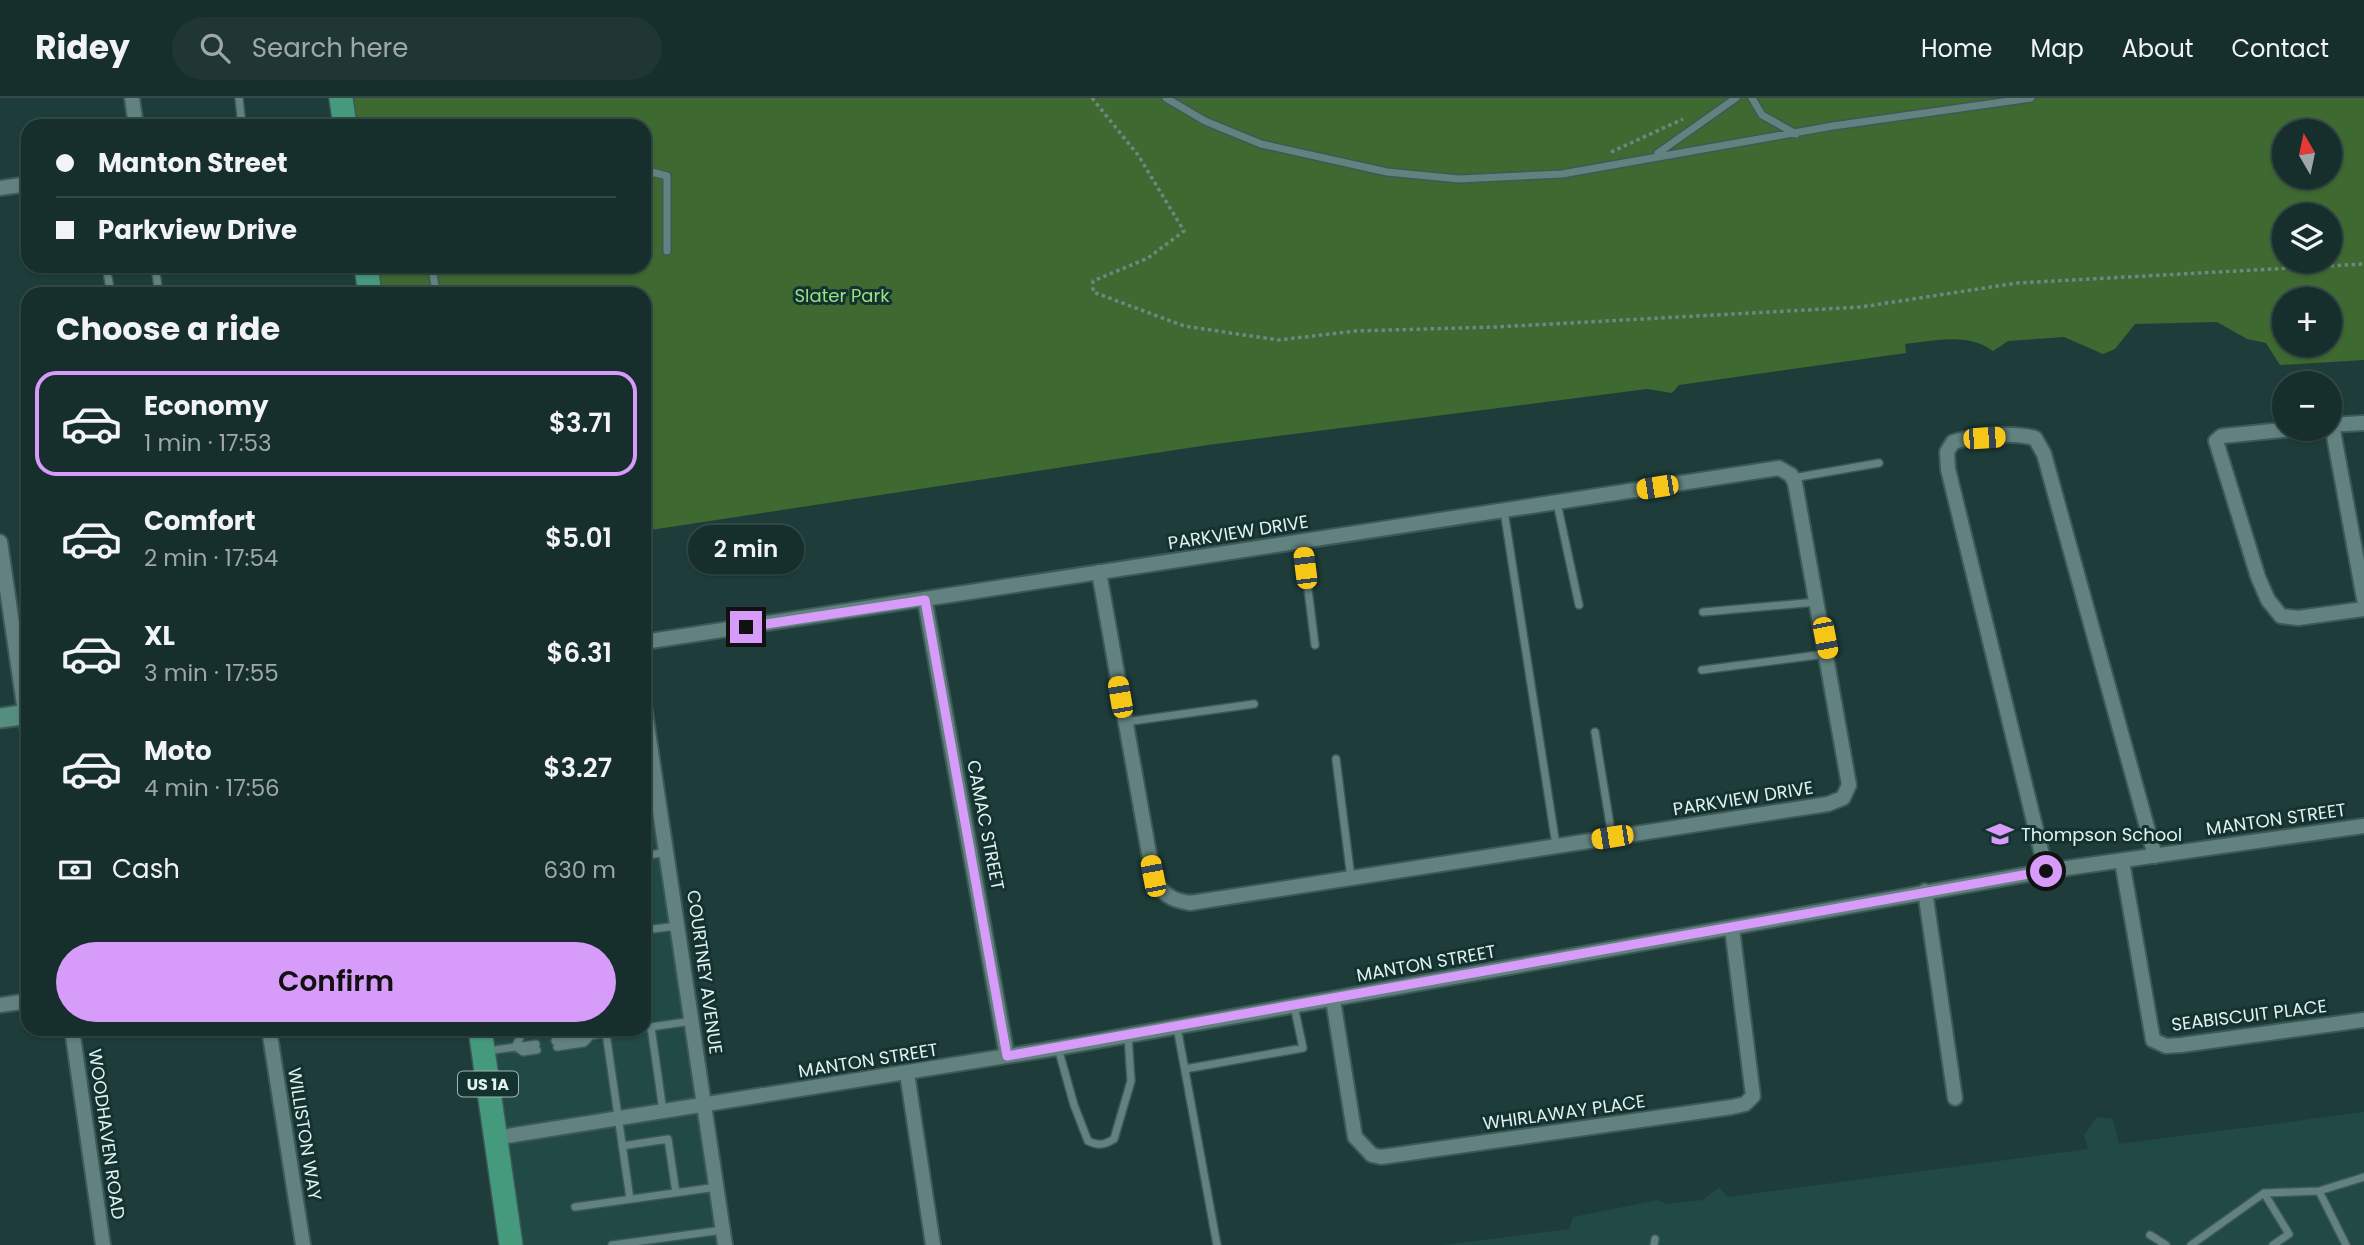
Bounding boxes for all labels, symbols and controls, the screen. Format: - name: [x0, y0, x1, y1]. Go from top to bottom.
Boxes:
- search box: [172, 17, 662, 80]
- text: Ridey: [35, 24, 130, 71]
- icon: search: [196, 29, 234, 67]
- text: Search here: [252, 30, 408, 66]
- text: Home: [1921, 32, 1993, 65]
- text: Map: [2031, 32, 2084, 65]
- text: About: [2122, 32, 2193, 65]
- text: Contact: [2231, 32, 2329, 65]
- north arrow: [2272, 119, 2342, 189]
- map controls: [2272, 119, 2342, 441]
- text: Manton Street: [98, 145, 287, 181]
- button: layers: [2272, 203, 2342, 273]
- text: Parkview Drive: [98, 212, 297, 248]
- park label: Slater Park: [795, 283, 890, 308]
- button: +: [2272, 287, 2342, 357]
- text: Choose a ride: [56, 306, 280, 351]
- button: −: [2272, 371, 2342, 441]
- text: Economy: [144, 388, 268, 424]
- icon: car: [60, 392, 123, 455]
- text: $3.71: [549, 405, 612, 441]
- car: [1963, 426, 2006, 450]
- text: 1 min · 17:53: [144, 427, 272, 459]
- car: [1635, 473, 1680, 501]
- text: Comfort: [144, 503, 256, 539]
- icon: car: [60, 507, 123, 570]
- street label: PARKVIEW DRIVE: [1166, 509, 1310, 555]
- text: $5.01: [545, 520, 612, 556]
- callout: 2 min: [688, 526, 804, 574]
- text: 2 min: [714, 533, 778, 565]
- text: 2 min · 17:54: [144, 542, 278, 574]
- car: [1293, 546, 1318, 590]
- route end: [730, 611, 762, 643]
- car: [1811, 615, 1840, 661]
- text: XL: [144, 618, 175, 654]
- icon: car: [60, 622, 123, 685]
- text: $6.31: [547, 635, 612, 671]
- text: 3 min · 17:55: [144, 657, 279, 689]
- car: [1107, 674, 1134, 720]
- text: Moto: [144, 733, 212, 769]
- icon: car: [60, 737, 123, 800]
- text: $3.27: [543, 750, 612, 786]
- street label: CAMAC STREET: [961, 758, 1011, 892]
- text: 4 min · 17:56: [144, 772, 280, 804]
- street label: PARKVIEW DRIVE: [1671, 775, 1815, 821]
- street label: MANTON STREET: [2204, 797, 2348, 841]
- school or university icon: Thompson School: [1985, 819, 2015, 849]
- place label: Thompson School: [2021, 822, 2182, 847]
- car: [1590, 823, 1635, 851]
- icon: cash: [56, 851, 94, 889]
- text: Cash: [112, 851, 180, 887]
- car: [1139, 853, 1168, 899]
- text: 630 m: [544, 854, 616, 886]
- route start: [2030, 855, 2062, 887]
- street label: COURTNEY AVENUE: [681, 888, 729, 1056]
- street label: MANTON STREET: [1354, 938, 1498, 988]
- button: Confirm: [56, 942, 616, 1022]
- street label: SEABISCUIT PLACE: [2170, 993, 2328, 1037]
- street label: MANTON STREET: [796, 1037, 940, 1083]
- street label: WOODHAVEN ROAD: [83, 1047, 131, 1221]
- street label: WILLISTON WAY: [282, 1066, 328, 1203]
- road number: US 1A: [458, 1072, 518, 1096]
- street label: WHIRLAWAY PLACE: [1481, 1088, 1647, 1136]

